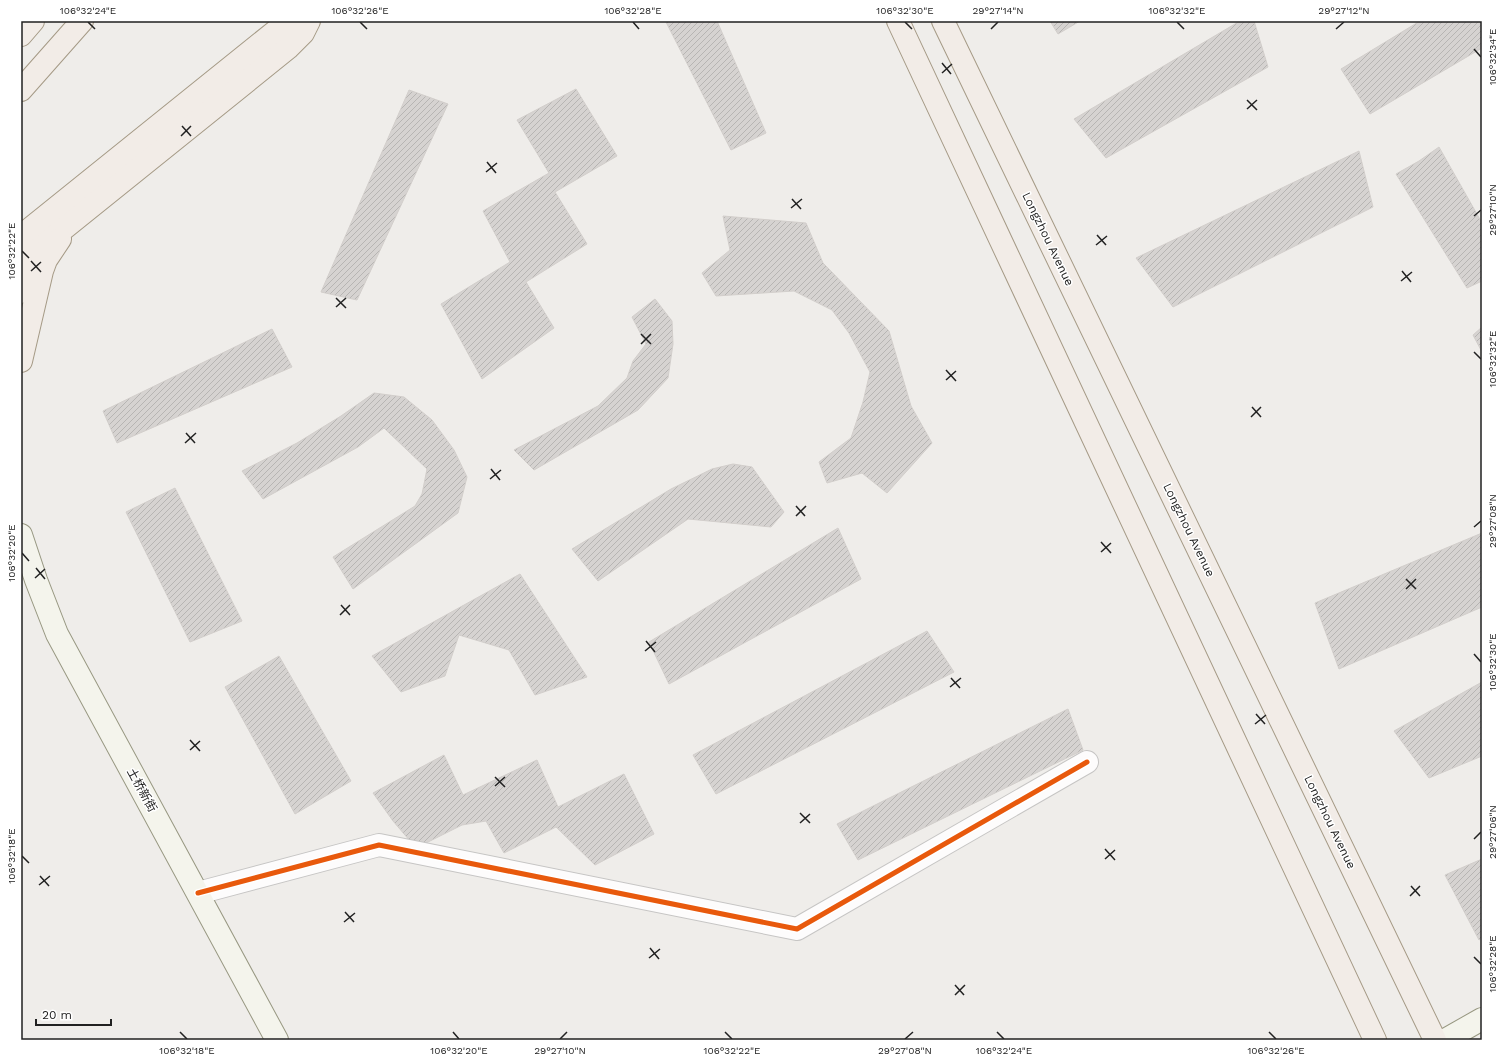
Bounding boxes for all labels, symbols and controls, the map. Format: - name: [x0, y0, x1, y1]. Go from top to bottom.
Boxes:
- text: 106°32'24"E: [60, 5, 116, 16]
- text: 106°32'26"E: [331, 5, 389, 16]
- text: 106°32'28"E: [604, 5, 662, 16]
- text: 106°32'30"E: [876, 5, 934, 16]
- text: 29°27'14"N: [972, 5, 1024, 16]
- text: 106°32'32"E: [1149, 5, 1205, 16]
- text: 29°27'12"N: [1318, 5, 1370, 16]
- text: 106°32'34"E: [1487, 29, 1498, 85]
- text: 29°27'10"N: [1487, 184, 1498, 236]
- street label: Longzhou Avenue: [1019, 190, 1077, 288]
- text: 106°32'22"E: [6, 223, 17, 279]
- text: 106°32'32"E: [1487, 331, 1498, 387]
- street label: Longzhou Avenue: [1160, 481, 1218, 579]
- text: 29°27'08"N: [1487, 494, 1498, 548]
- text: 106°32'20"E: [6, 524, 17, 582]
- text: 106°32'30"E: [1487, 633, 1498, 691]
- street label: 土桥新街: [124, 766, 160, 814]
- street label: Longzhou Avenue: [1301, 773, 1359, 871]
- text: 29°27'06"N: [1487, 805, 1498, 859]
- text: 106°32'18"E: [6, 828, 17, 884]
- text: 106°32'28"E: [1487, 935, 1498, 993]
- scale bar: [36, 1001, 111, 1027]
- text: 20 m: [42, 1008, 72, 1022]
- text: 106°32'18"E: [159, 1045, 215, 1056]
- text: 106°32'20"E: [430, 1045, 488, 1056]
- text: 29°27'10"N: [534, 1045, 586, 1056]
- text: 106°32'22"E: [704, 1045, 760, 1056]
- text: 29°27'08"N: [878, 1045, 932, 1056]
- text: 106°32'24"E: [976, 1045, 1032, 1056]
- text: 106°32'26"E: [1247, 1045, 1305, 1056]

